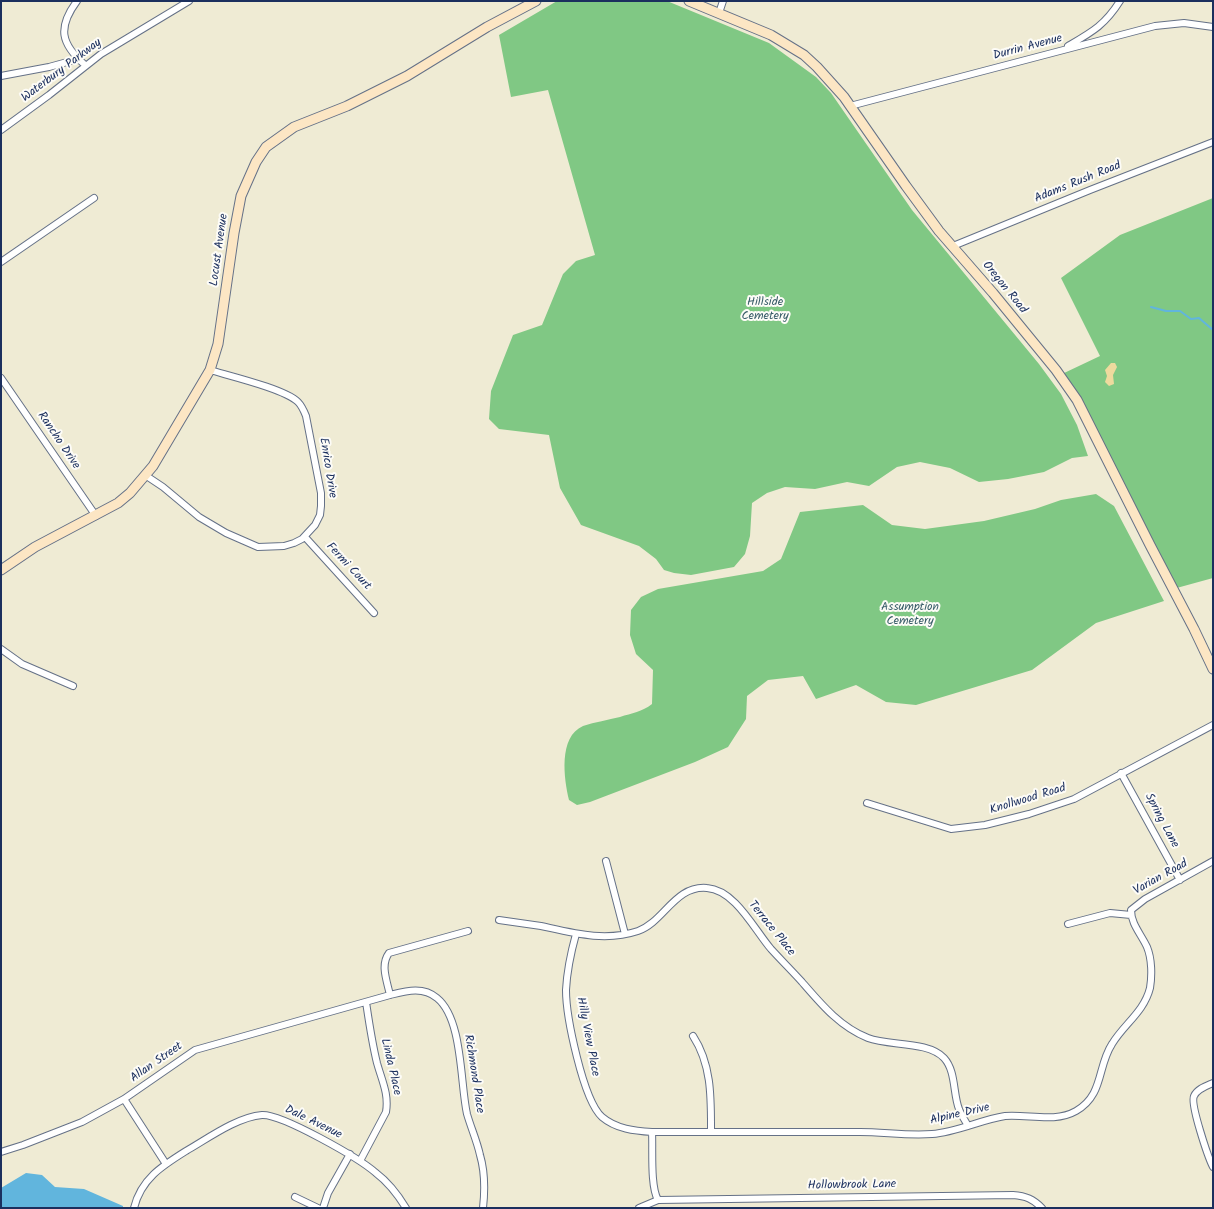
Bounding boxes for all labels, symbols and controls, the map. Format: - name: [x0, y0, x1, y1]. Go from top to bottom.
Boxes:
- street label: Durrin Avenue: [992, 32, 1064, 64]
- street label: Waterbury Parkway: [19, 36, 105, 106]
- street label: Adams Rush Road: [1033, 159, 1123, 207]
- street label: Locust Avenue: [208, 213, 232, 287]
- street label: Oregon Road: [979, 259, 1029, 317]
- park label: Hillside Cemetery: [741, 296, 789, 324]
- street label: Rancho Drive: [34, 410, 82, 472]
- street label: Enrico Drive: [315, 437, 339, 499]
- street label: Fermi Court: [322, 540, 374, 594]
- park label: Assumption Cemetery: [881, 601, 939, 629]
- street label: Knollwood Road: [988, 782, 1068, 818]
- street label: Spring Lane: [1141, 791, 1181, 851]
- street label: Varian Road: [1131, 857, 1191, 899]
- street label: Terrace Place: [744, 899, 798, 959]
- street label: Hilly View Place: [572, 996, 602, 1078]
- street label: Richmond Place: [460, 1034, 486, 1114]
- street label: Linda Place: [376, 1037, 404, 1097]
- street label: Allan Street: [128, 1040, 186, 1086]
- street label: Alpine Drive: [929, 1101, 991, 1129]
- street label: Dale Avenue: [282, 1103, 344, 1143]
- street label: Hollowbrook Lane: [808, 1178, 896, 1194]

